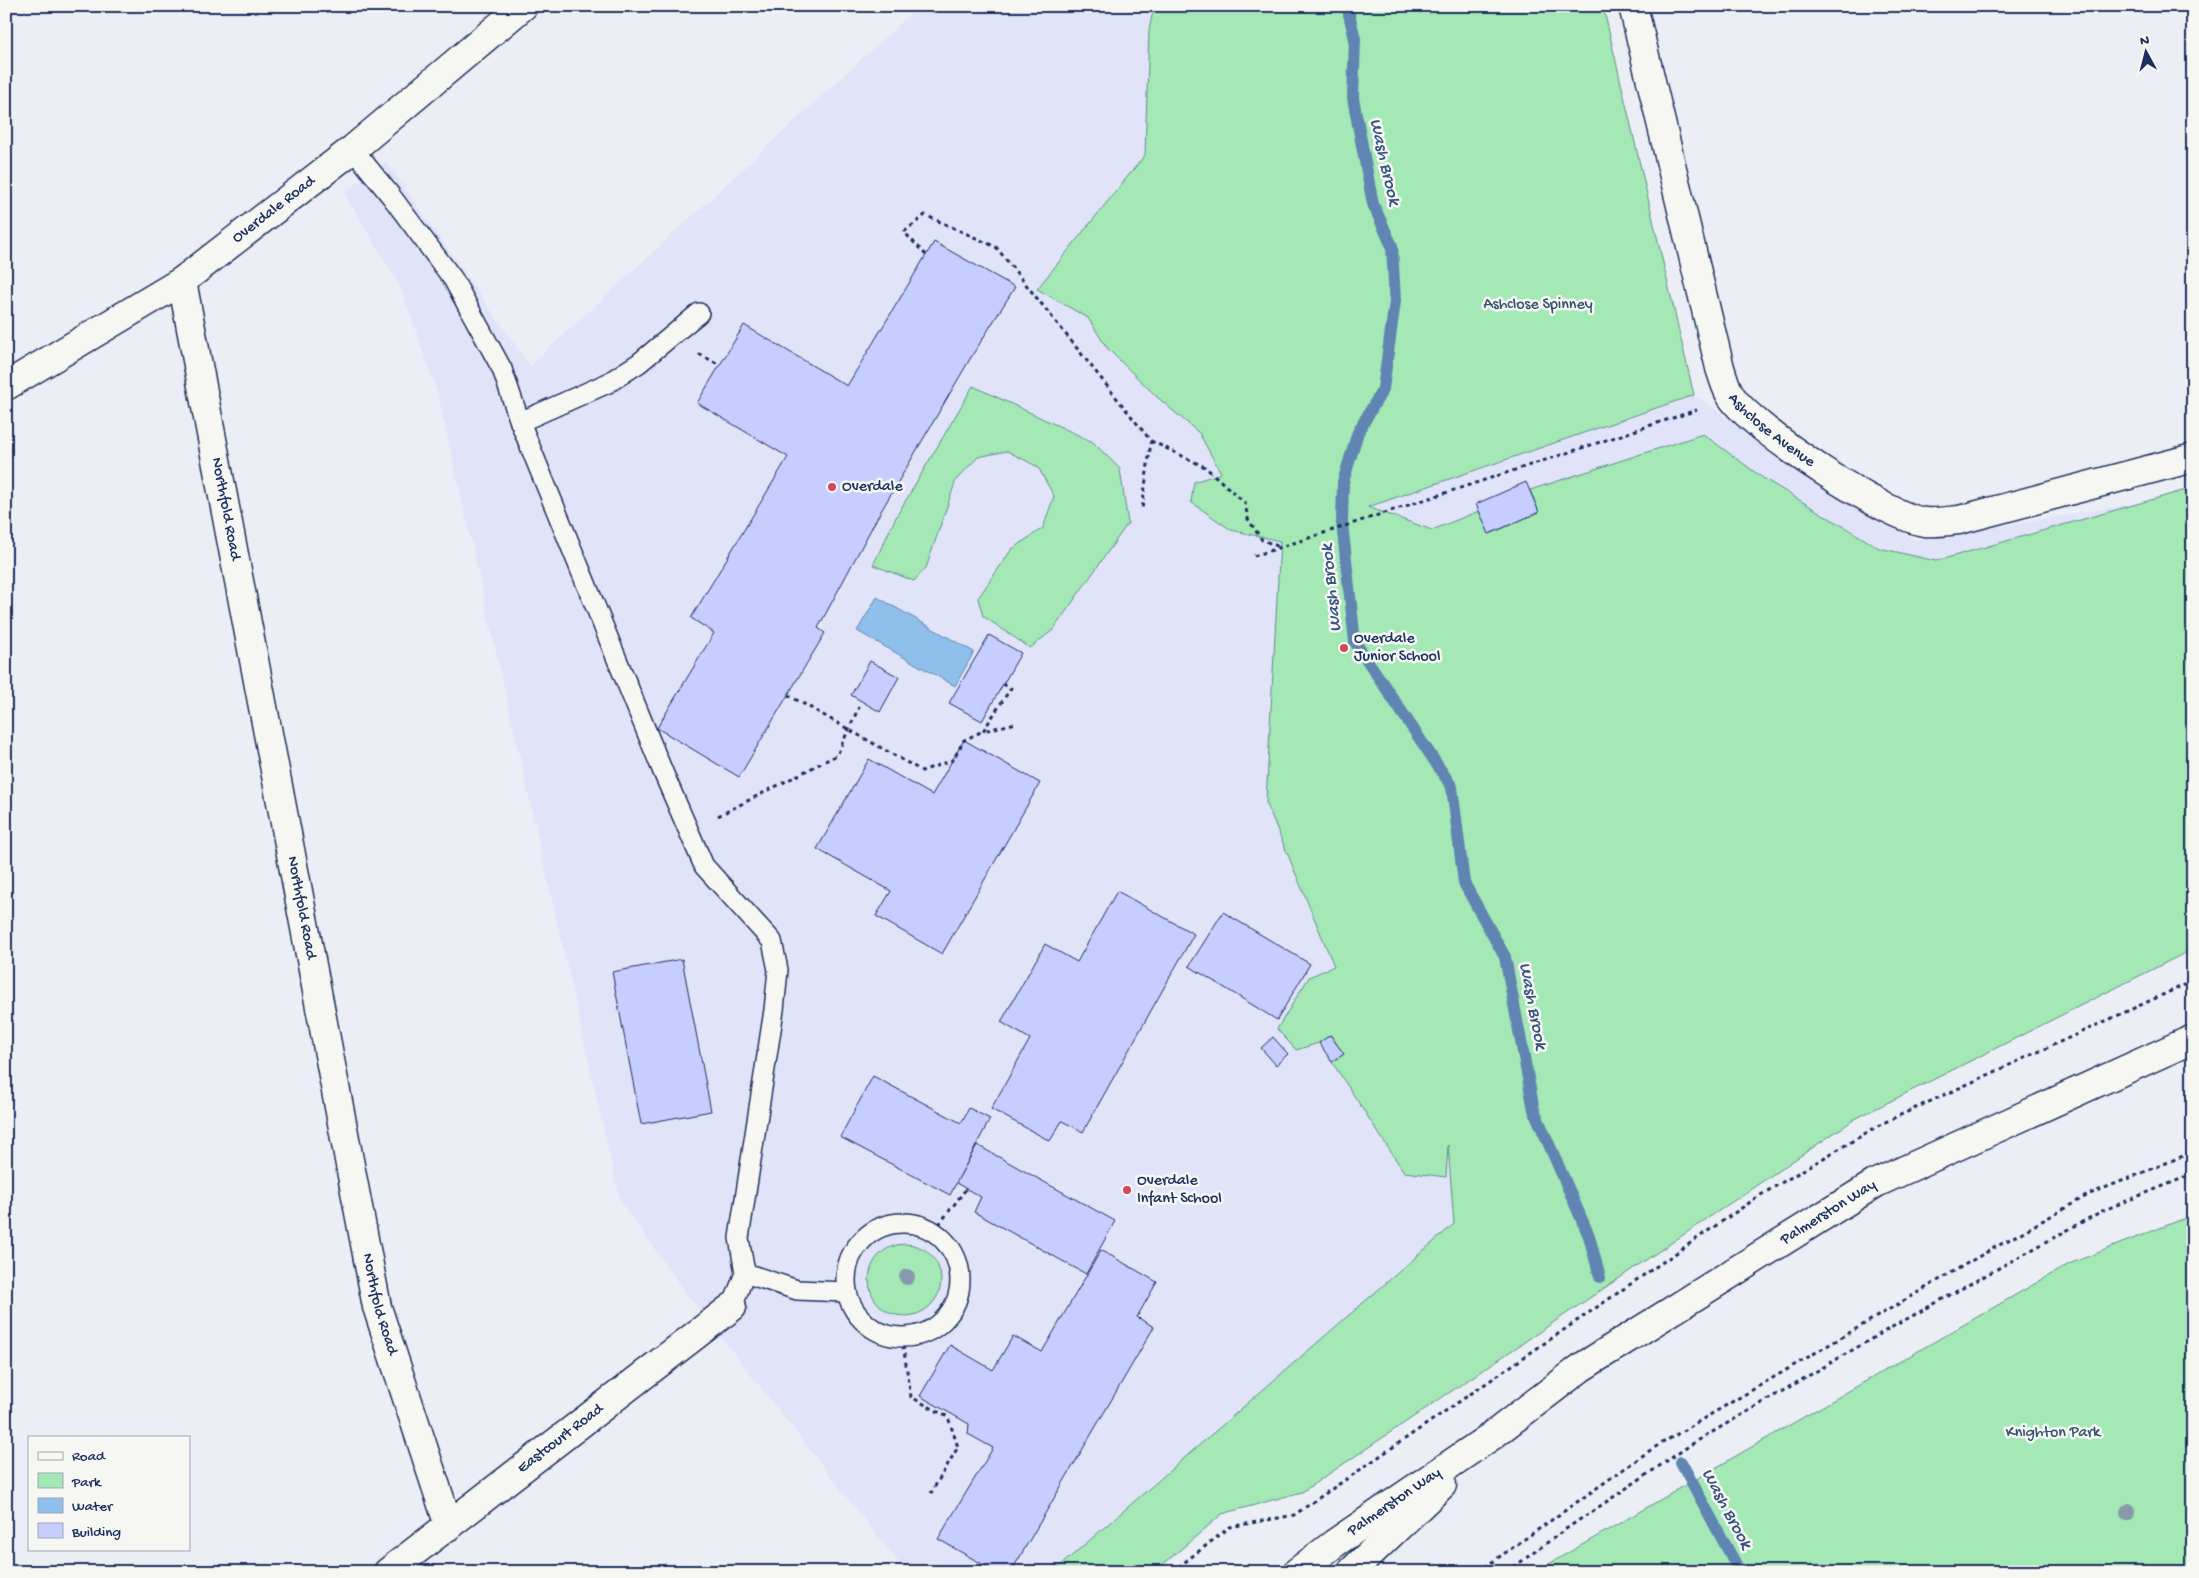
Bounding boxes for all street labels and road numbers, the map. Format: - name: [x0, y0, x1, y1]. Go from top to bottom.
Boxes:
- street label: Overdale Road: [229, 171, 320, 248]
- street label: Ashclose Avenue: [1723, 390, 1819, 472]
- street label: Northfold Road: [206, 456, 245, 564]
- street label: Northfold Road: [282, 855, 321, 962]
- street label: Palmerston Way: [1776, 1176, 1880, 1250]
- street label: Northfold Road: [357, 1252, 402, 1359]
- street label: Eastcourt Road: [514, 1399, 609, 1478]
- street label: Palmerston Way: [1343, 1464, 1445, 1541]

